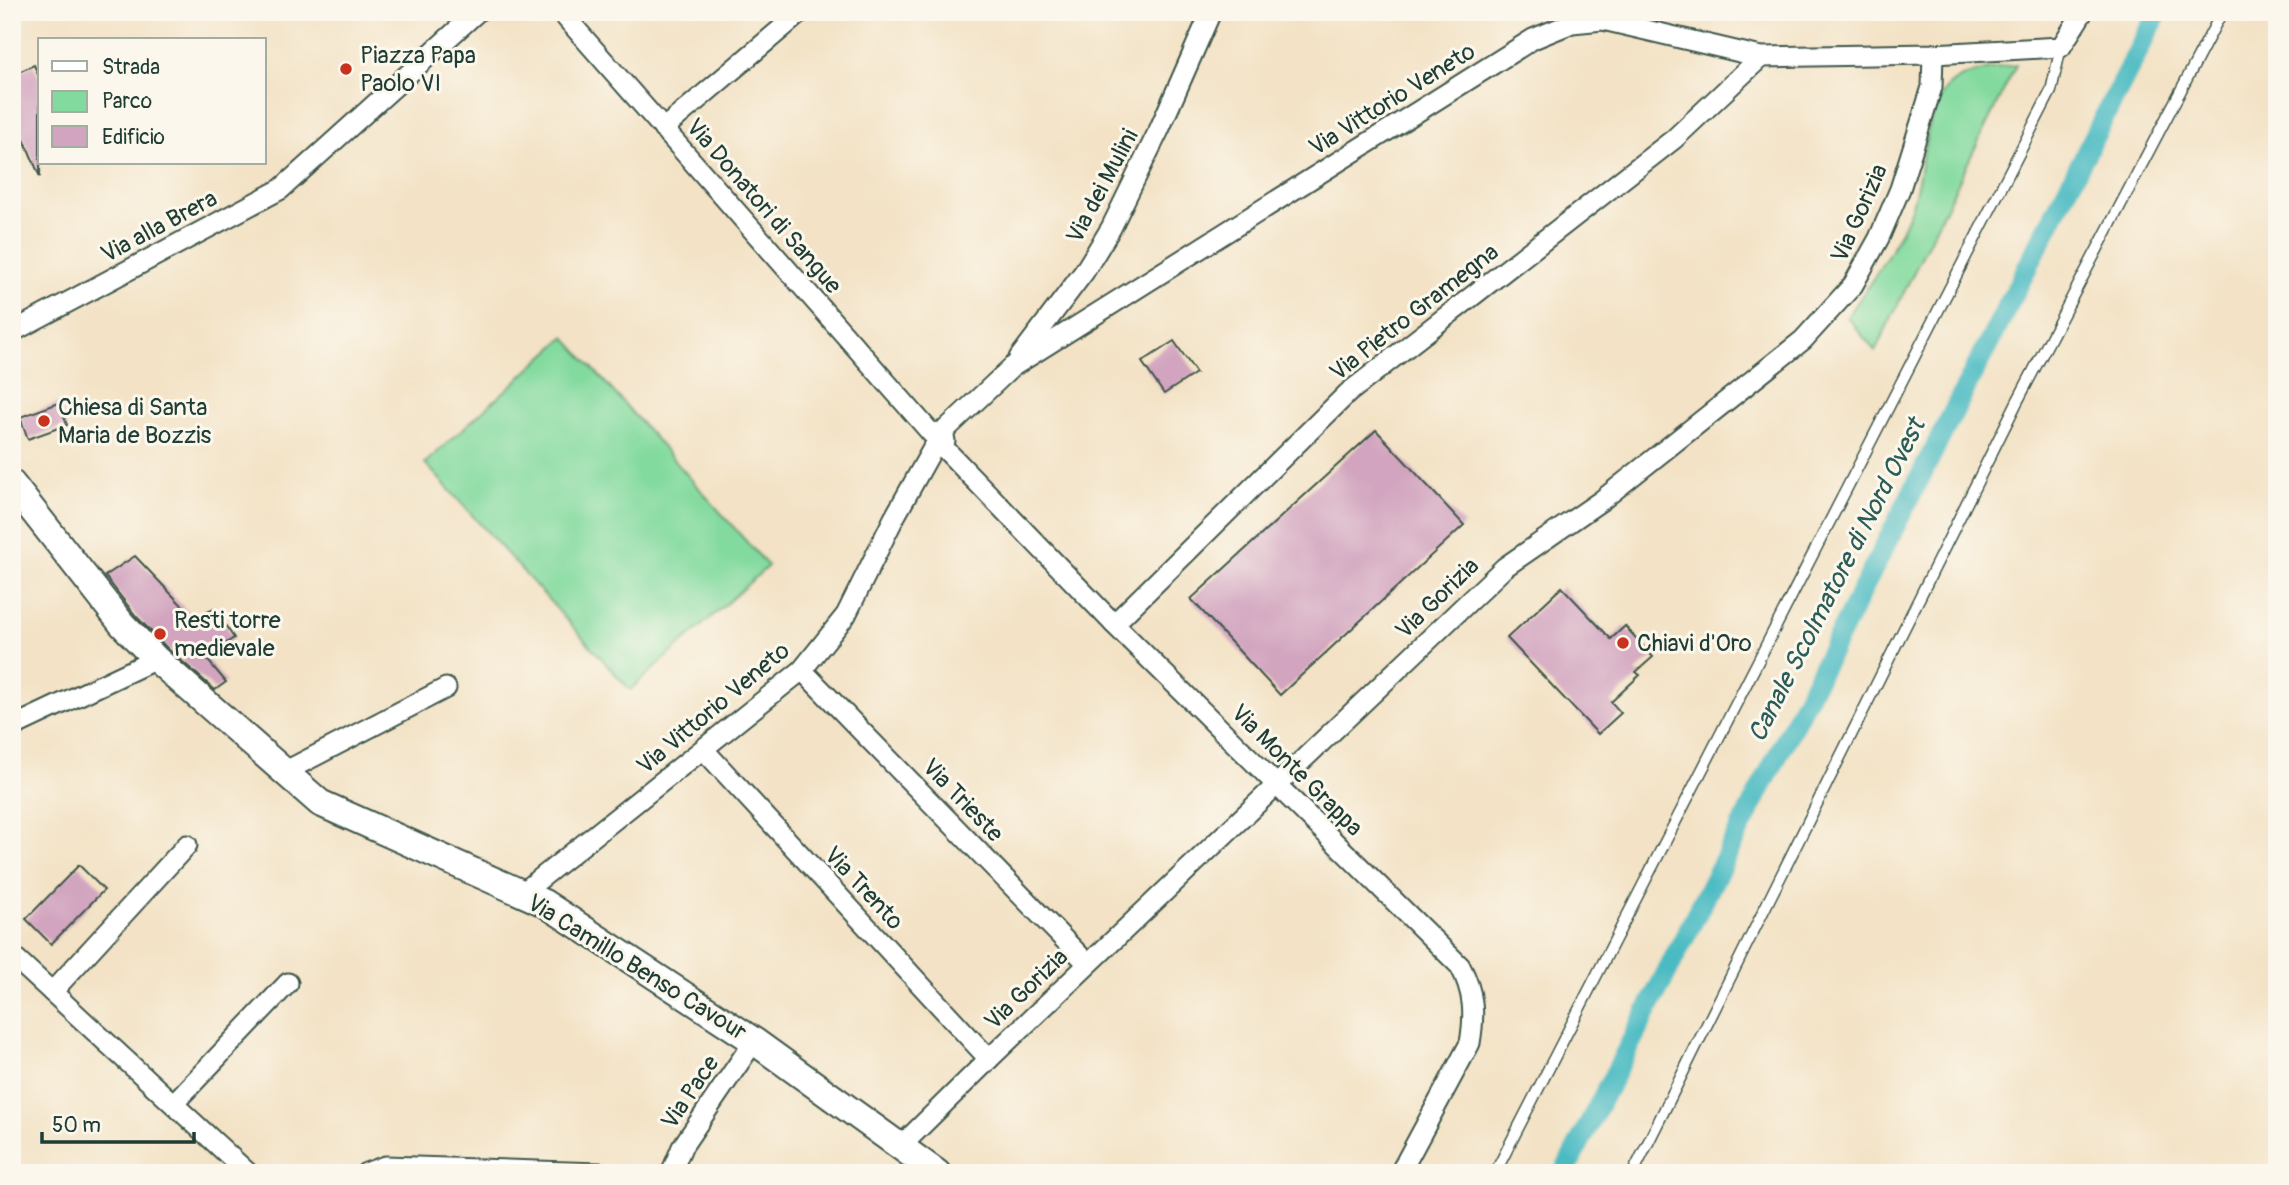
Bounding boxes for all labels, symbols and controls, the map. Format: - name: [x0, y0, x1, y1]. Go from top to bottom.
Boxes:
- street label: Via Vittorio Veneto: [1304, 37, 1481, 162]
- legend: [38, 38, 266, 164]
- place label: Piazza Papa Paolo VI: [360, 41, 476, 98]
- text: Strada: [102, 54, 160, 81]
- marker: Piazza Papa Paolo VI: [338, 61, 354, 77]
- text: Parco: [102, 88, 152, 115]
- street label: Via Donatori di Sangue: [680, 113, 848, 300]
- text: Edificio: [102, 124, 165, 151]
- street label: Via dei Mulini: [1060, 124, 1145, 248]
- street label: Via Gorizia: [1825, 160, 1894, 267]
- street label: Via alla Brera: [96, 184, 222, 269]
- street label: Via Pietro Gramegna: [1324, 238, 1504, 387]
- place label: Chiesa di Santa Maria de Bozzis: [58, 393, 211, 450]
- water label: Canale Scolmatore di Nord Ovest: [1741, 411, 1934, 747]
- marker: Chiesa di Santa Maria de Bozzis: [36, 413, 52, 429]
- street label: Via Gorizia: [1390, 552, 1485, 645]
- place label: Resti torre medievale: [174, 606, 281, 663]
- marker: Resti torre medievale: [152, 626, 168, 642]
- place label: Chiavi d'Oro: [1637, 629, 1752, 658]
- marker: Chiavi d'Oro: [1615, 635, 1631, 651]
- street label: Via Vittorio Veneto: [631, 636, 796, 781]
- street label: Via Monte Grappa: [1225, 698, 1369, 842]
- street label: Via Trieste: [916, 753, 1009, 848]
- street label: Via Trento: [818, 841, 909, 936]
- street label: Via Camillo Benso Cavour: [522, 888, 752, 1047]
- street label: Via Gorizia: [979, 943, 1074, 1036]
- street label: Via Pace: [655, 1050, 726, 1135]
- scale bar: [42, 1101, 194, 1145]
- text: 50 m: [52, 1112, 101, 1139]

